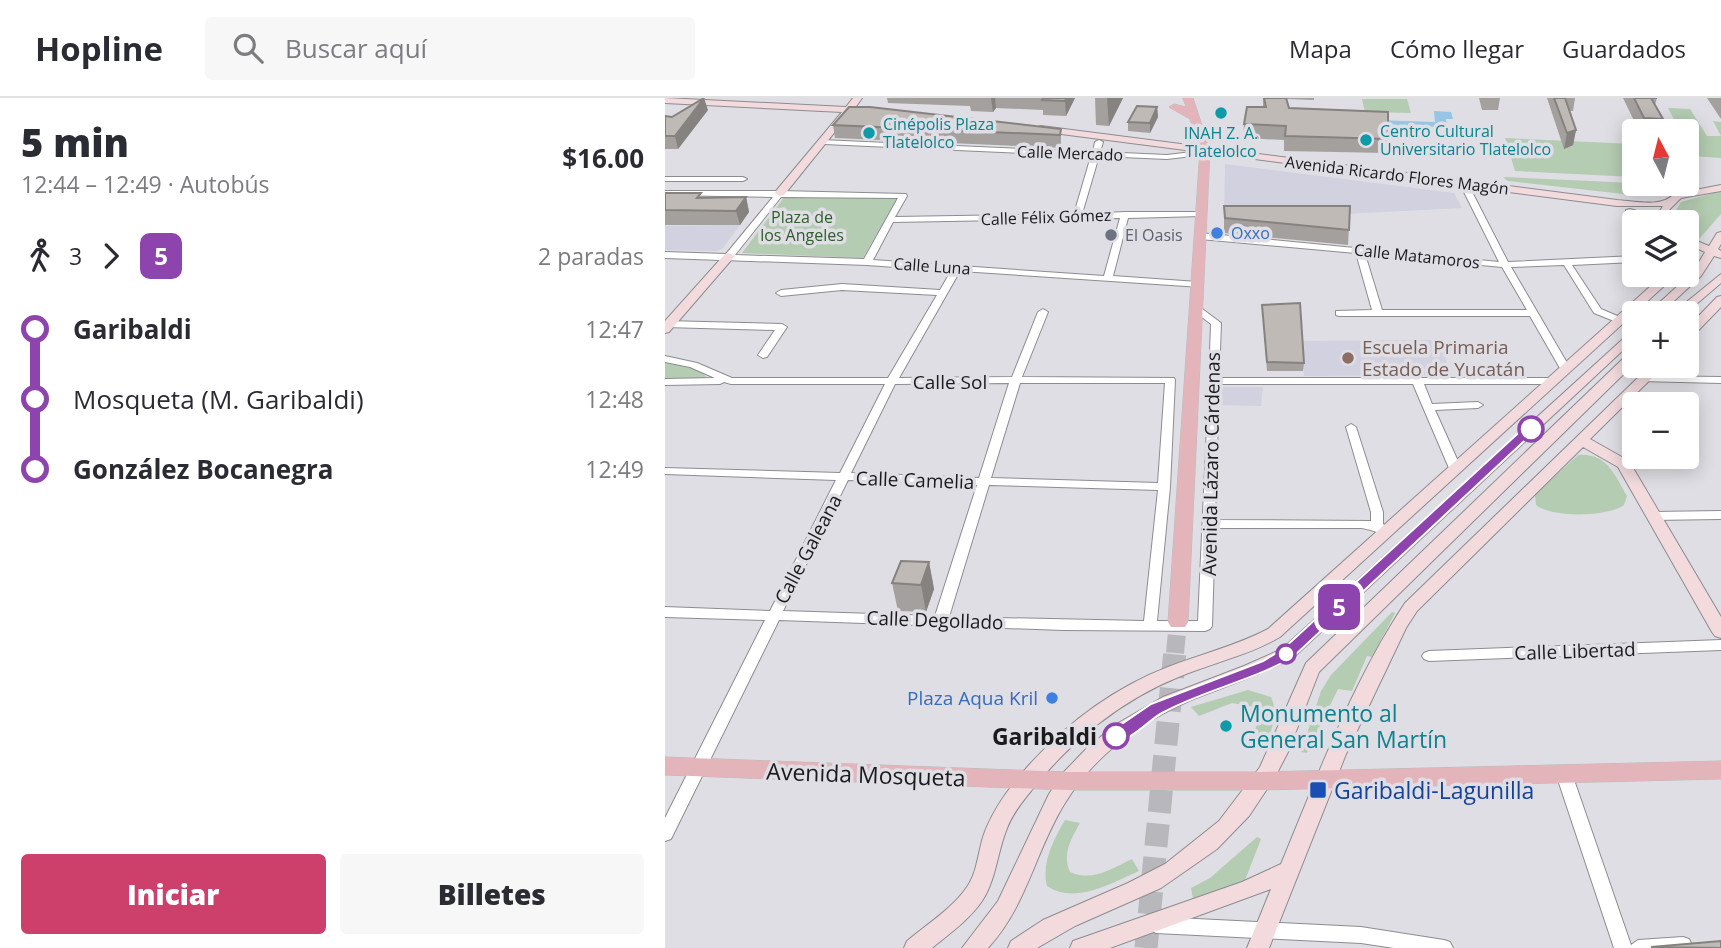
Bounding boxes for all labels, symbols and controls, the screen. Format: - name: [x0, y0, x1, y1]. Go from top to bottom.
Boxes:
- search box: [205, 17, 695, 80]
- text: Hopline: [35, 26, 163, 71]
- icon: search: [229, 29, 267, 67]
- text: Buscar aquí: [285, 30, 427, 66]
- text: Mapa: [1289, 32, 1352, 65]
- text: Cómo llegar: [1390, 32, 1524, 65]
- text: Guardados: [1562, 32, 1686, 65]
- marker: INAH Z. A. Tlatelolco: [1213, 105, 1229, 121]
- place label: Cinépolis Plaza Tlatelolco: [883, 113, 994, 153]
- text: 5 min: [21, 116, 129, 168]
- north arrow: [1622, 119, 1699, 196]
- map controls: [1622, 119, 1699, 469]
- place label: Centro Cultural Universitario Tlatelolco: [1380, 120, 1551, 160]
- place label: INAH Z. A. Tlatelolco: [1184, 122, 1258, 162]
- marker: Cinépolis Plaza Tlatelolco: [861, 125, 877, 141]
- marker: Centro Cultural Universitario Tlatelolco: [1358, 132, 1374, 148]
- text: $16.00: [562, 140, 644, 176]
- street label: Calle Mercado: [1017, 140, 1123, 166]
- street label: Avenida Ricardo Flores Magón: [1284, 150, 1510, 200]
- text: 12:44 – 12:49 · Autobús: [21, 168, 270, 200]
- street label: Calle Félix Gómez: [980, 204, 1112, 230]
- park label: Plaza de los Angeles: [760, 206, 844, 246]
- button: layers: [1622, 210, 1699, 287]
- place label: Oxxo: [1231, 222, 1270, 244]
- place label: El Oasis: [1125, 224, 1183, 246]
- marker: Oxxo: [1209, 225, 1225, 241]
- marker: El Oasis: [1103, 227, 1119, 243]
- icon: walk: [21, 237, 59, 275]
- icon: forward: [92, 237, 130, 275]
- street label: Calle Matamoros: [1353, 238, 1481, 274]
- text: 5: [154, 239, 168, 272]
- text: 3: [69, 240, 82, 272]
- text: 2 paradas: [538, 240, 644, 272]
- street label: Calle Luna: [893, 252, 971, 280]
- button: +: [1622, 301, 1699, 378]
- text: Garibaldi: [73, 311, 192, 347]
- text: 12:47: [585, 313, 644, 345]
- place label: Escuela Primaria Estado de Yucatán: [1362, 334, 1525, 382]
- marker: Escuela Primaria Estado de Yucatán: [1340, 350, 1356, 366]
- street label: Avenida Lázaro Cárdenas: [1196, 352, 1226, 576]
- street label: Calle Sol: [913, 369, 987, 395]
- text: Mosqueta (M. Garibaldi): [73, 381, 364, 417]
- text: 12:48: [585, 383, 644, 415]
- button: −: [1622, 392, 1699, 469]
- unlabelled marker: [1518, 416, 1544, 442]
- text: González Bocanegra: [73, 451, 333, 487]
- text: 12:49: [585, 453, 644, 485]
- street label: Calle Camelia: [855, 465, 975, 495]
- street label: Calle Galeana: [768, 490, 848, 608]
- line badge: 5: [1316, 584, 1362, 630]
- text: 5: [1332, 590, 1346, 623]
- street label: Calle Degollado: [866, 605, 1004, 635]
- street label: Calle Libertad: [1514, 636, 1636, 666]
- unlabelled marker: [1276, 644, 1296, 664]
- place label: Plaza Aqua Kril: [907, 685, 1038, 711]
- marker: Plaza Aqua Kril: [1044, 690, 1060, 706]
- place label: Monumento al General San Martín: [1240, 697, 1447, 755]
- marker: Monumento al General San Martín: [1218, 718, 1234, 734]
- place label: Garibaldi: [992, 720, 1097, 752]
- marker: Garibaldi: [1103, 723, 1129, 749]
- street label: Avenida Mosqueta: [766, 755, 966, 793]
- place label: Garibaldi-Lagunilla: [1334, 774, 1534, 806]
- marker: Garibaldi-Lagunilla: [1308, 780, 1328, 800]
- button: Iniciar: [21, 854, 326, 934]
- button: Billetes: [340, 854, 644, 934]

